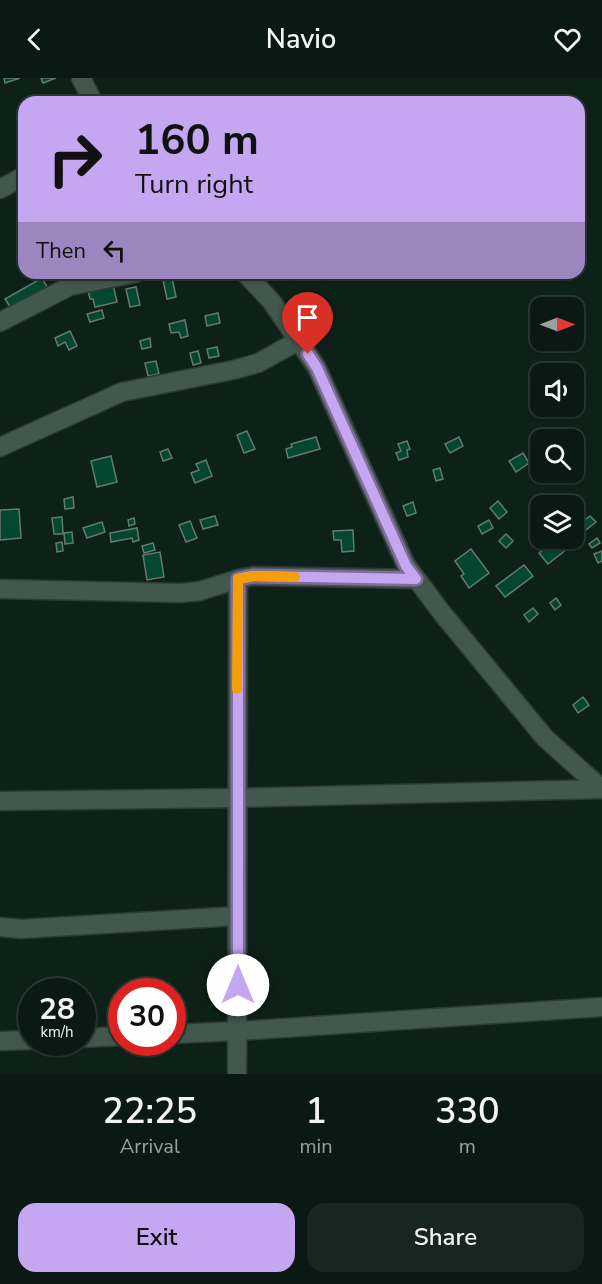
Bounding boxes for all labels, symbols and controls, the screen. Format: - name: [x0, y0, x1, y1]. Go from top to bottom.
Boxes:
- text: Navio: [266, 21, 336, 58]
- icon: back: [18, 23, 51, 56]
- icon: heart: [551, 23, 584, 56]
- text: 160 m: [135, 112, 259, 169]
- icon: right: [36, 120, 114, 198]
- text: Turn right: [135, 166, 253, 203]
- icon: left: [98, 234, 131, 267]
- text: Then: [36, 236, 86, 266]
- pin: [282, 292, 333, 354]
- north arrow: [530, 297, 584, 351]
- map controls: [530, 297, 584, 549]
- icon: arrive: [291, 301, 324, 334]
- button: sound: [530, 363, 584, 417]
- button: search: [530, 429, 584, 483]
- button: layers: [530, 495, 584, 549]
- position arrow: [206, 953, 270, 1017]
- speed limit sign: 30: [108, 978, 186, 1056]
- text: 28: [39, 989, 75, 1030]
- text: km/h: [40, 1022, 74, 1042]
- text: 22:25: [102, 1087, 197, 1136]
- text: 1: [305, 1087, 327, 1136]
- text: 330: [435, 1087, 500, 1136]
- text: Arrival: [120, 1133, 180, 1160]
- text: min: [300, 1133, 333, 1160]
- text: m: [459, 1133, 476, 1160]
- button: Exit: [18, 1203, 295, 1272]
- button: Share: [307, 1203, 584, 1272]

